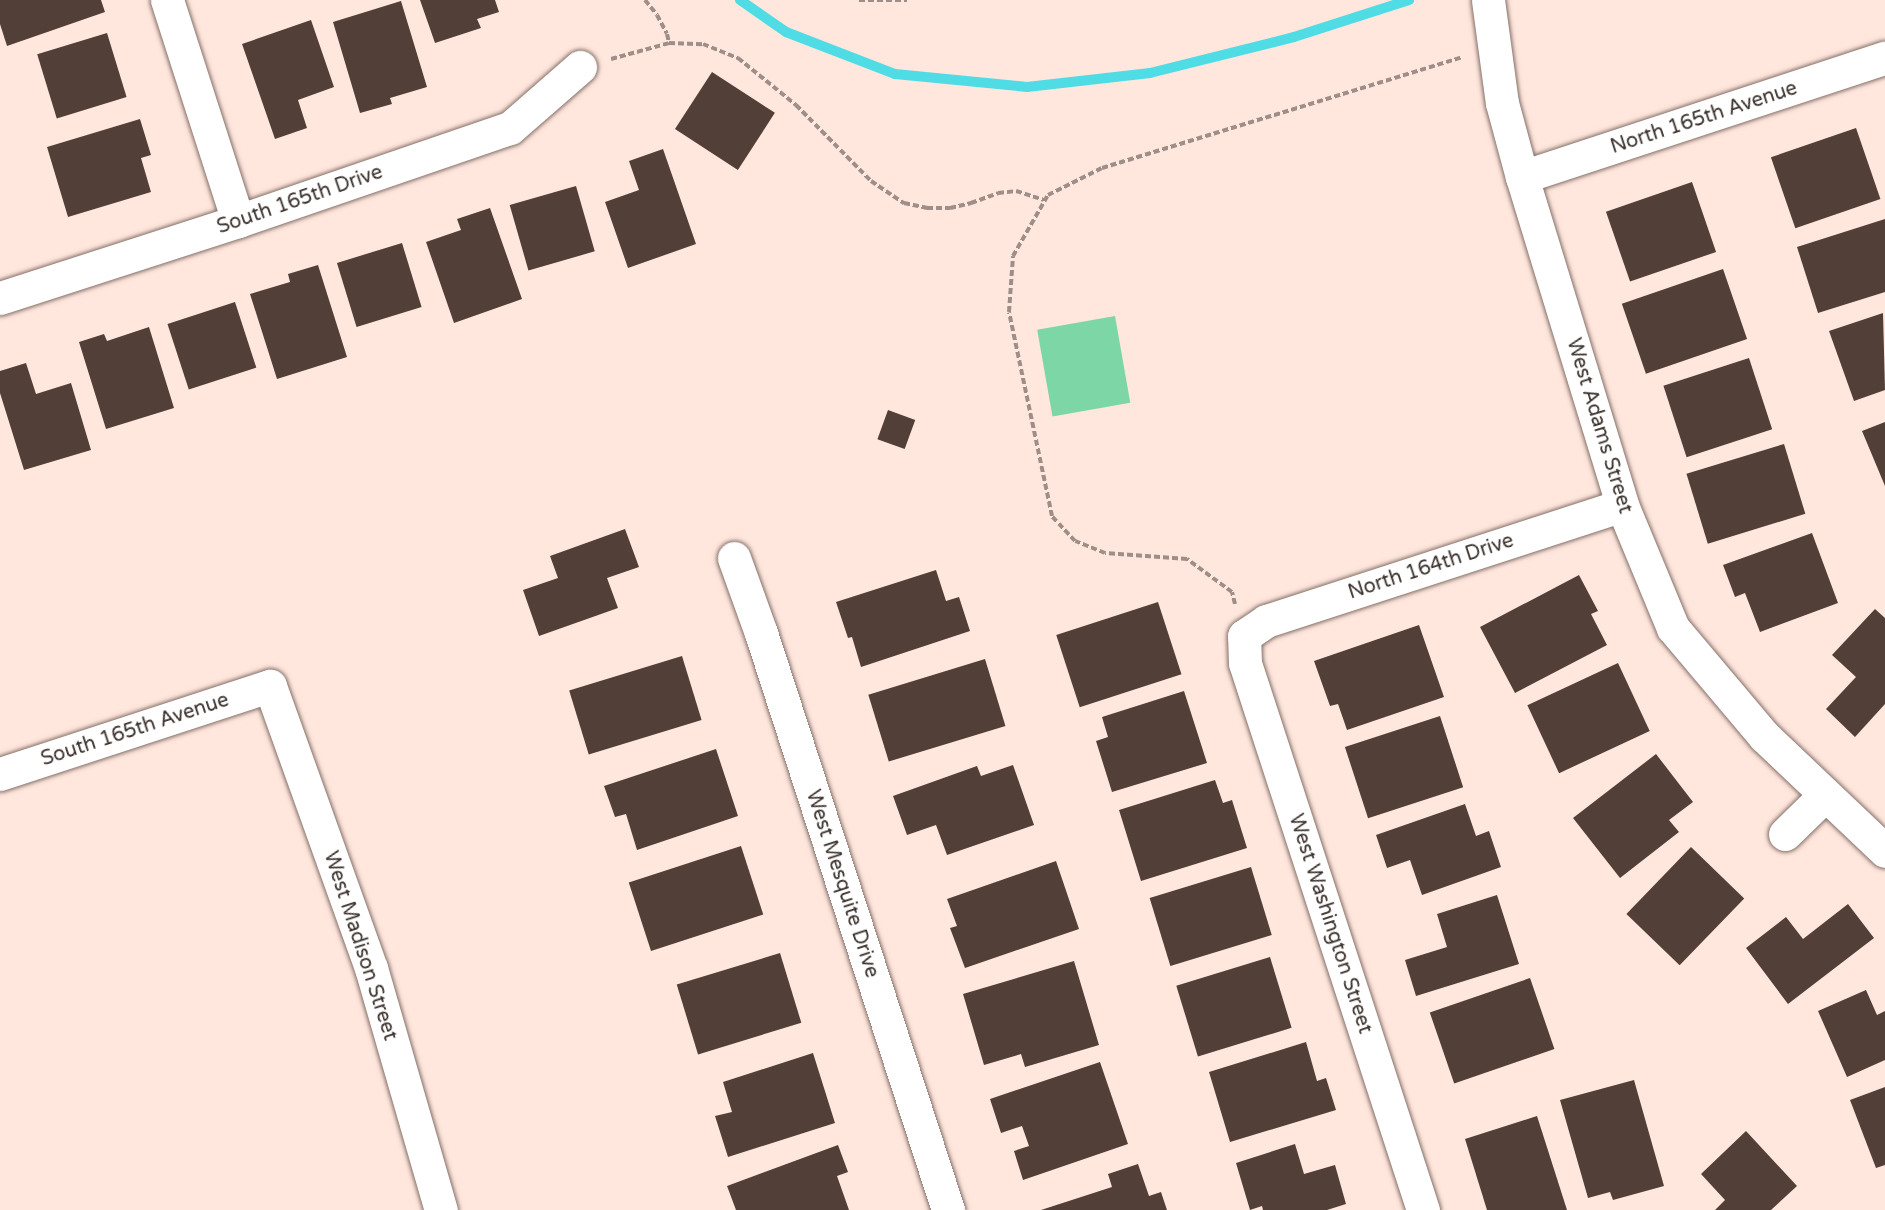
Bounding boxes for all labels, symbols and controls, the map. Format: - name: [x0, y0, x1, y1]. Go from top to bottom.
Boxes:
- street label: North 165th Avenue: [1608, 76, 1800, 160]
- street label: South 165th Drive: [214, 160, 386, 240]
- street label: West Adams Street: [1561, 336, 1637, 516]
- street label: North 164th Drive: [1345, 529, 1517, 605]
- street label: South 165th Avenue: [38, 688, 232, 772]
- street label: West Mesquite Drive: [800, 787, 884, 981]
- street label: West Washington Street: [1283, 811, 1377, 1037]
- street label: West Madison Street: [318, 848, 402, 1044]

